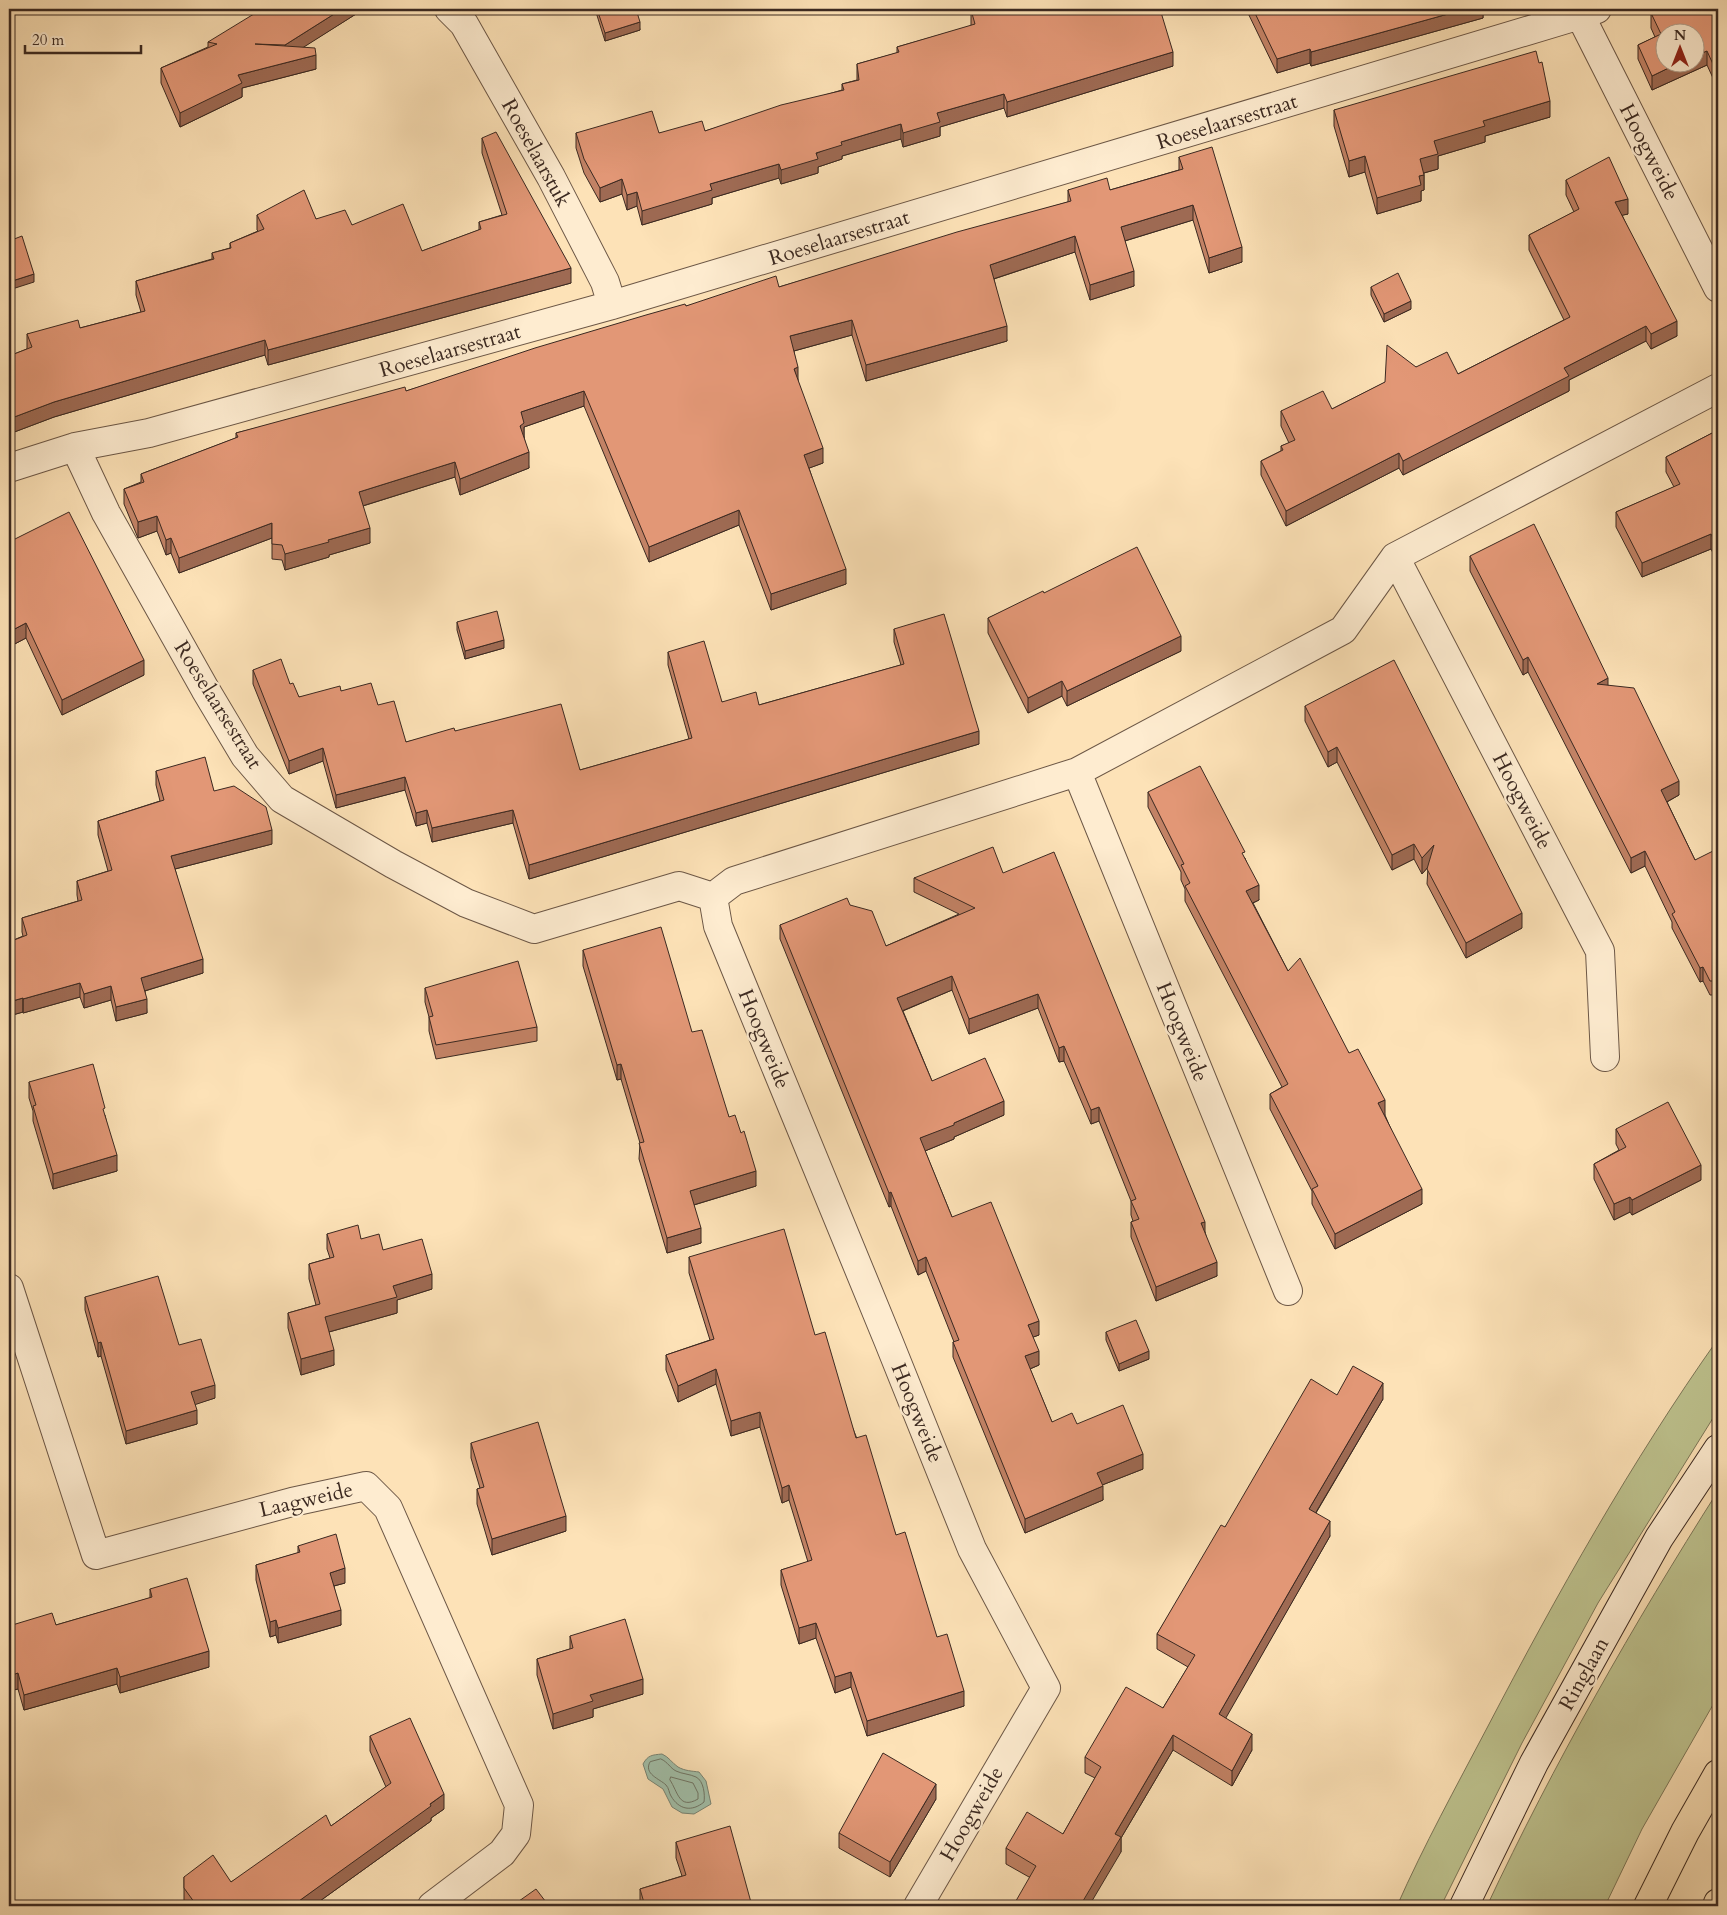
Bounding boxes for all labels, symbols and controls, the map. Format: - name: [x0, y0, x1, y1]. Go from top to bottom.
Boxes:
- scale bar: [25, 22, 141, 54]
- north arrow: [1654, 22, 1704, 72]
- text: N: [1674, 26, 1686, 45]
- text: 20 m: [32, 30, 64, 50]
- street label: Roeselaarsestraat: [1153, 87, 1301, 157]
- street label: Roeselaarstuk: [494, 94, 578, 213]
- street label: Hoogweide: [1612, 99, 1686, 205]
- street label: Roeselaarsestraat: [765, 203, 913, 273]
- street label: Roeselaarsestraat: [376, 317, 524, 385]
- street label: Roeselaarsestraat: [167, 635, 269, 775]
- street label: Hoogweide: [1485, 748, 1559, 854]
- street label: Hoogweide: [1149, 978, 1215, 1086]
- street label: Hoogweide: [731, 985, 797, 1093]
- street label: Hoogweide: [884, 1359, 950, 1467]
- street label: Laagweide: [256, 1475, 356, 1525]
- street label: Ringlaan: [1552, 1632, 1616, 1716]
- street label: Hoogweide: [933, 1761, 1011, 1867]

